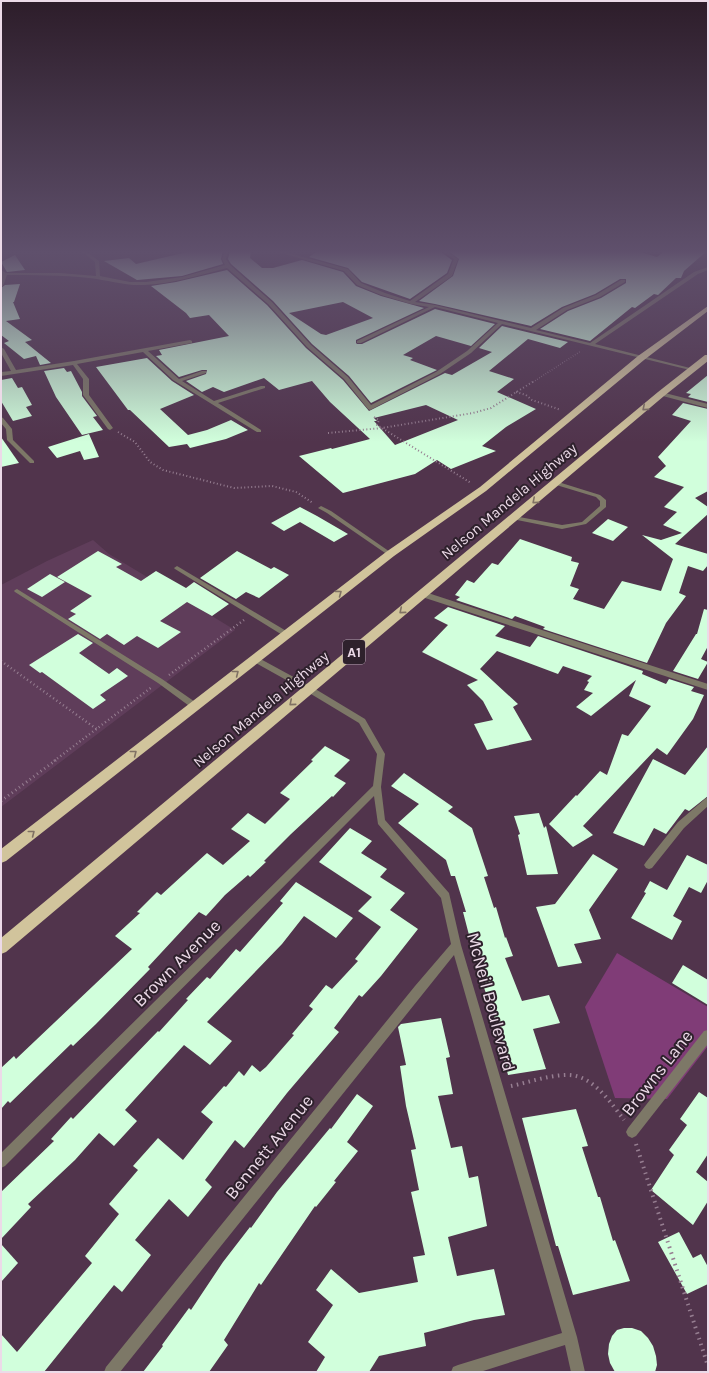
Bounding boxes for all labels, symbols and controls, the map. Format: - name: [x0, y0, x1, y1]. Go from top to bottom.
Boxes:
- one-way arrow: [642, 403, 649, 410]
- street label: Nelson Mandela Highway: [437, 439, 581, 563]
- one-way arrow: [532, 496, 539, 503]
- one-way arrow: [335, 591, 342, 598]
- one-way arrow: [400, 606, 407, 613]
- road number: A1: [343, 640, 365, 664]
- street label: Nelson Mandela Highway: [189, 647, 333, 771]
- one-way arrow: [232, 671, 239, 678]
- one-way arrow: [289, 699, 297, 706]
- one-way arrow: [130, 751, 137, 758]
- one-way arrow: [27, 831, 34, 838]
- street label: Brown Avenue: [129, 915, 225, 1011]
- street label: McNeil Boulevard: [462, 930, 520, 1074]
- street label: Browns Lane: [616, 1025, 698, 1121]
- street label: Bennett Avenue: [220, 1090, 318, 1204]

